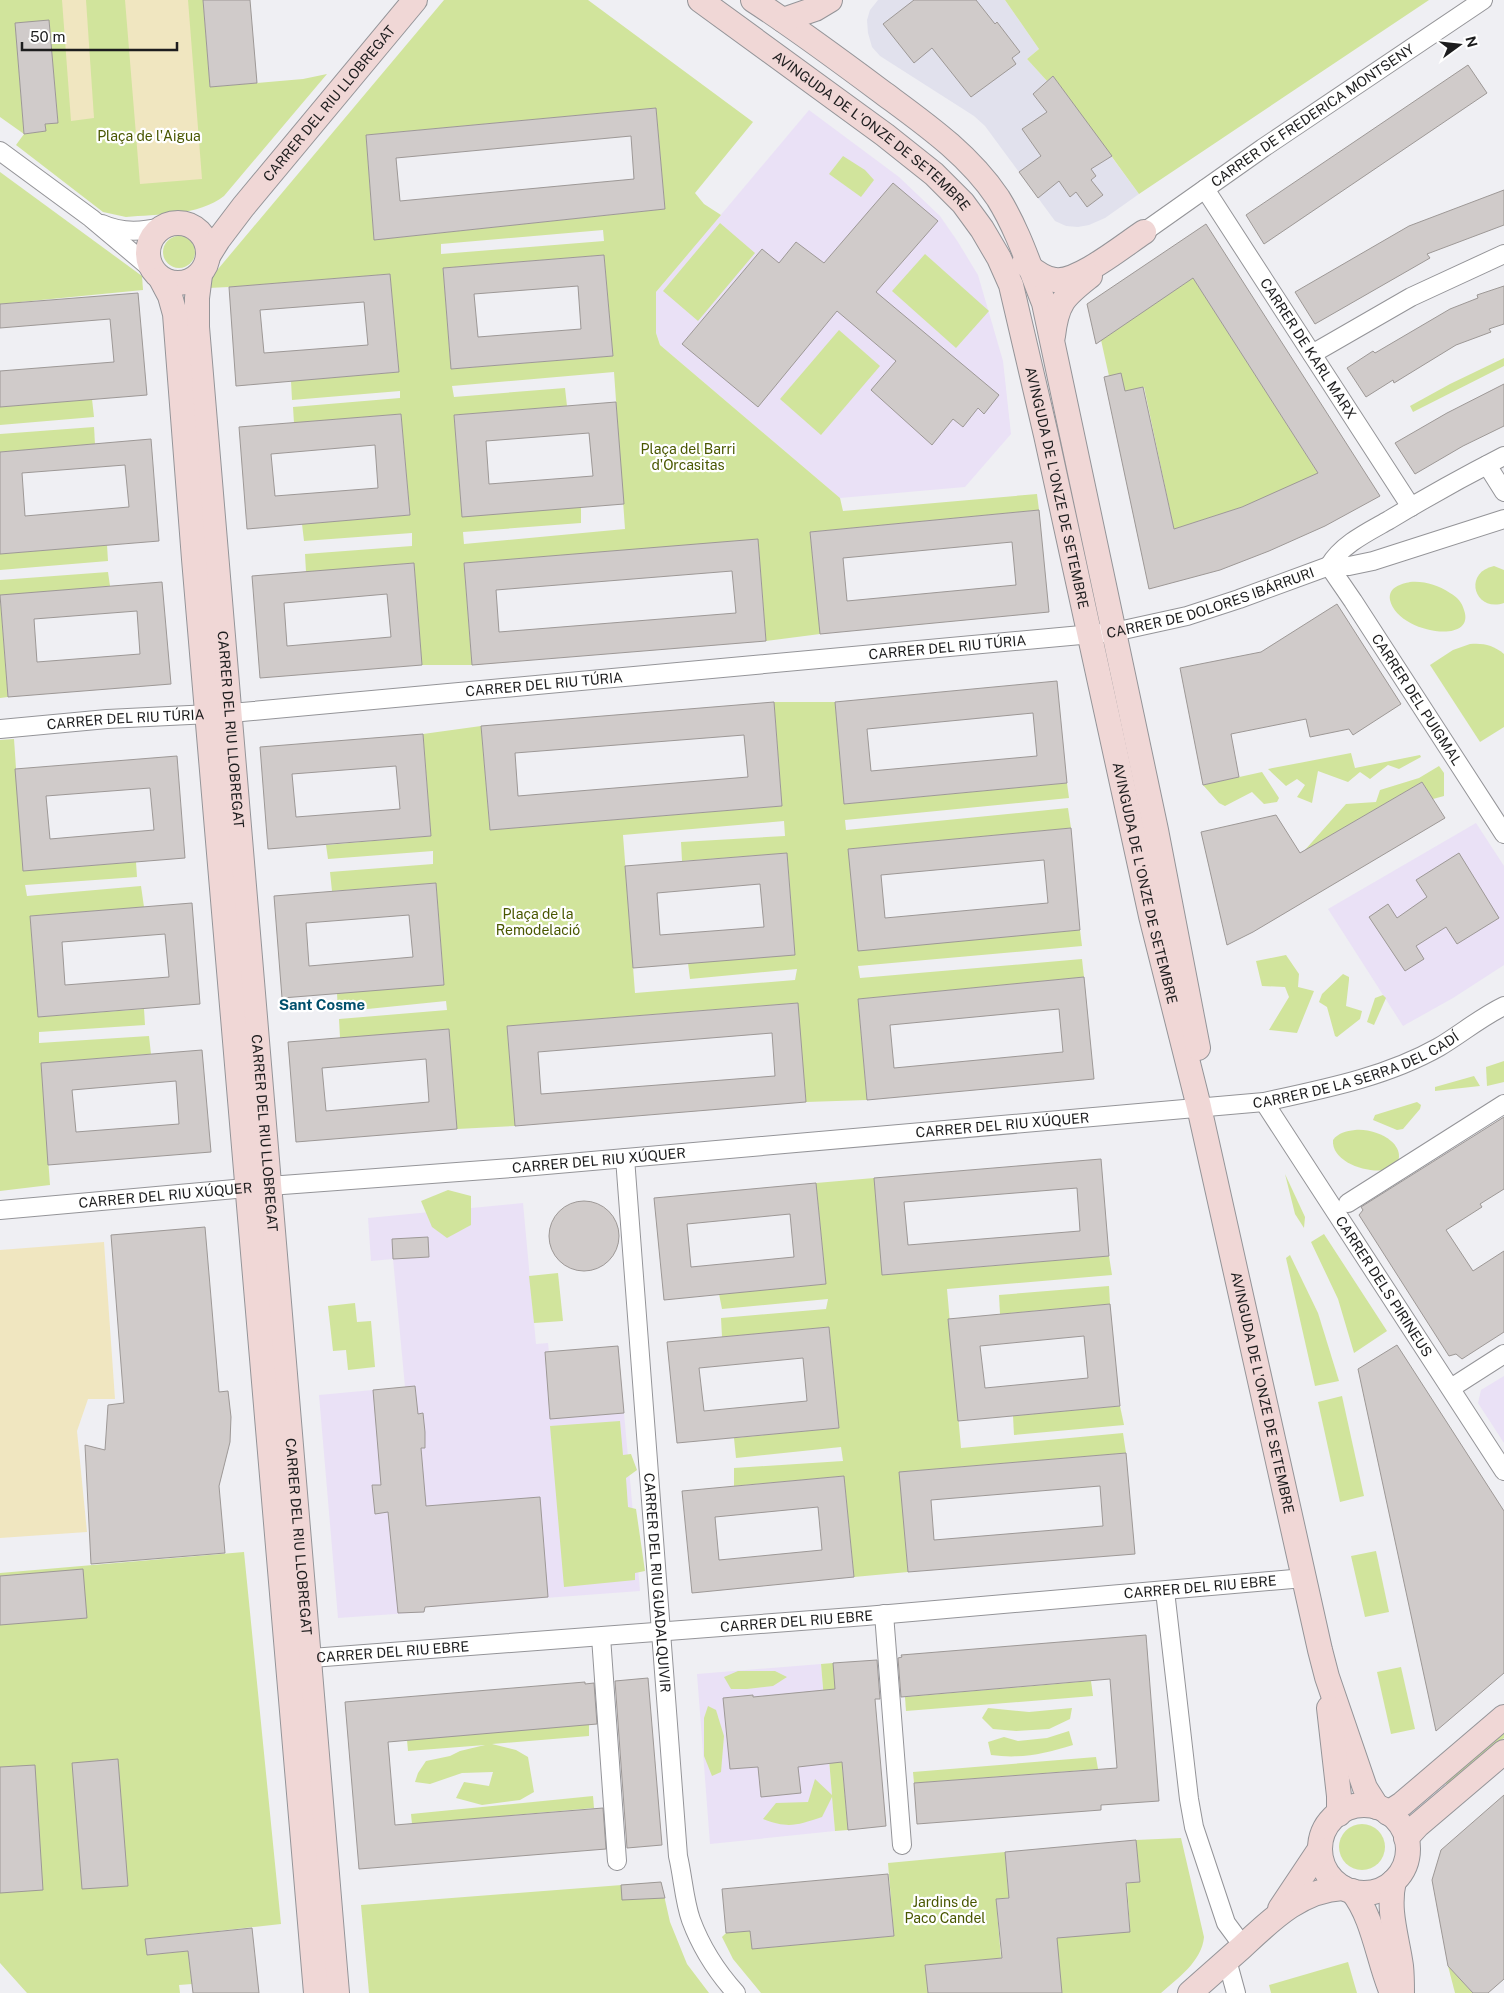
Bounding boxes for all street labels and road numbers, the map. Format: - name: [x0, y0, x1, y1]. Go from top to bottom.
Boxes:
- street label: CARRER DEL RIU LLOBREGAT: [260, 22, 398, 185]
- street label: CARRER DE FREDERICA MONTSENY: [1208, 40, 1418, 190]
- street label: AVINGUDA DE L'ONZE DE SETEMBRE: [770, 48, 974, 213]
- street label: CARRER DE KARL MARX: [1257, 275, 1360, 422]
- street label: AVINGUDA DE L'ONZE DE SETEMBRE: [1022, 365, 1092, 610]
- street label: CARRER DE DOLORES IBÁRRURI: [1106, 564, 1316, 641]
- street label: CARRER DEL RIU LLOBREGAT: [215, 630, 247, 829]
- street label: CARRER DEL PUIGMAL: [1368, 631, 1465, 768]
- street label: CARRER DEL RIU TÚRIA: [868, 632, 1027, 662]
- street label: CARRER DEL RIU TÚRIA: [465, 669, 624, 699]
- street label: CARRER DEL RIU TÚRIA: [46, 705, 205, 733]
- street label: AVINGUDA DE L'ONZE DE SETEMBRE: [1110, 761, 1181, 1006]
- street label: CARRER DE LA SERRA DEL CADÍ: [1252, 1027, 1463, 1111]
- street label: CARRER DEL RIU LLOBREGAT: [248, 1034, 281, 1232]
- street label: CARRER DEL RIU XÚQUER: [915, 1109, 1090, 1141]
- street label: CARRER DEL RIU XÚQUER: [511, 1145, 686, 1176]
- street label: CARRER DEL RIU XÚQUER: [78, 1180, 253, 1211]
- street label: CARRER DELS PIRINEUS: [1332, 1213, 1435, 1360]
- street label: AVINGUDA DE L'ONZE DE SETEMBRE: [1228, 1270, 1297, 1515]
- street label: CARRER DEL RIU LLOBREGAT: [282, 1437, 315, 1636]
- street label: CARRER DEL RIU GUADALQUIVIR: [641, 1472, 674, 1693]
- street label: CARRER DEL RIU EBRE: [1123, 1572, 1277, 1602]
- street label: CARRER DEL RIU EBRE: [720, 1607, 874, 1635]
- street label: CARRER DEL RIU EBRE: [316, 1638, 470, 1666]

